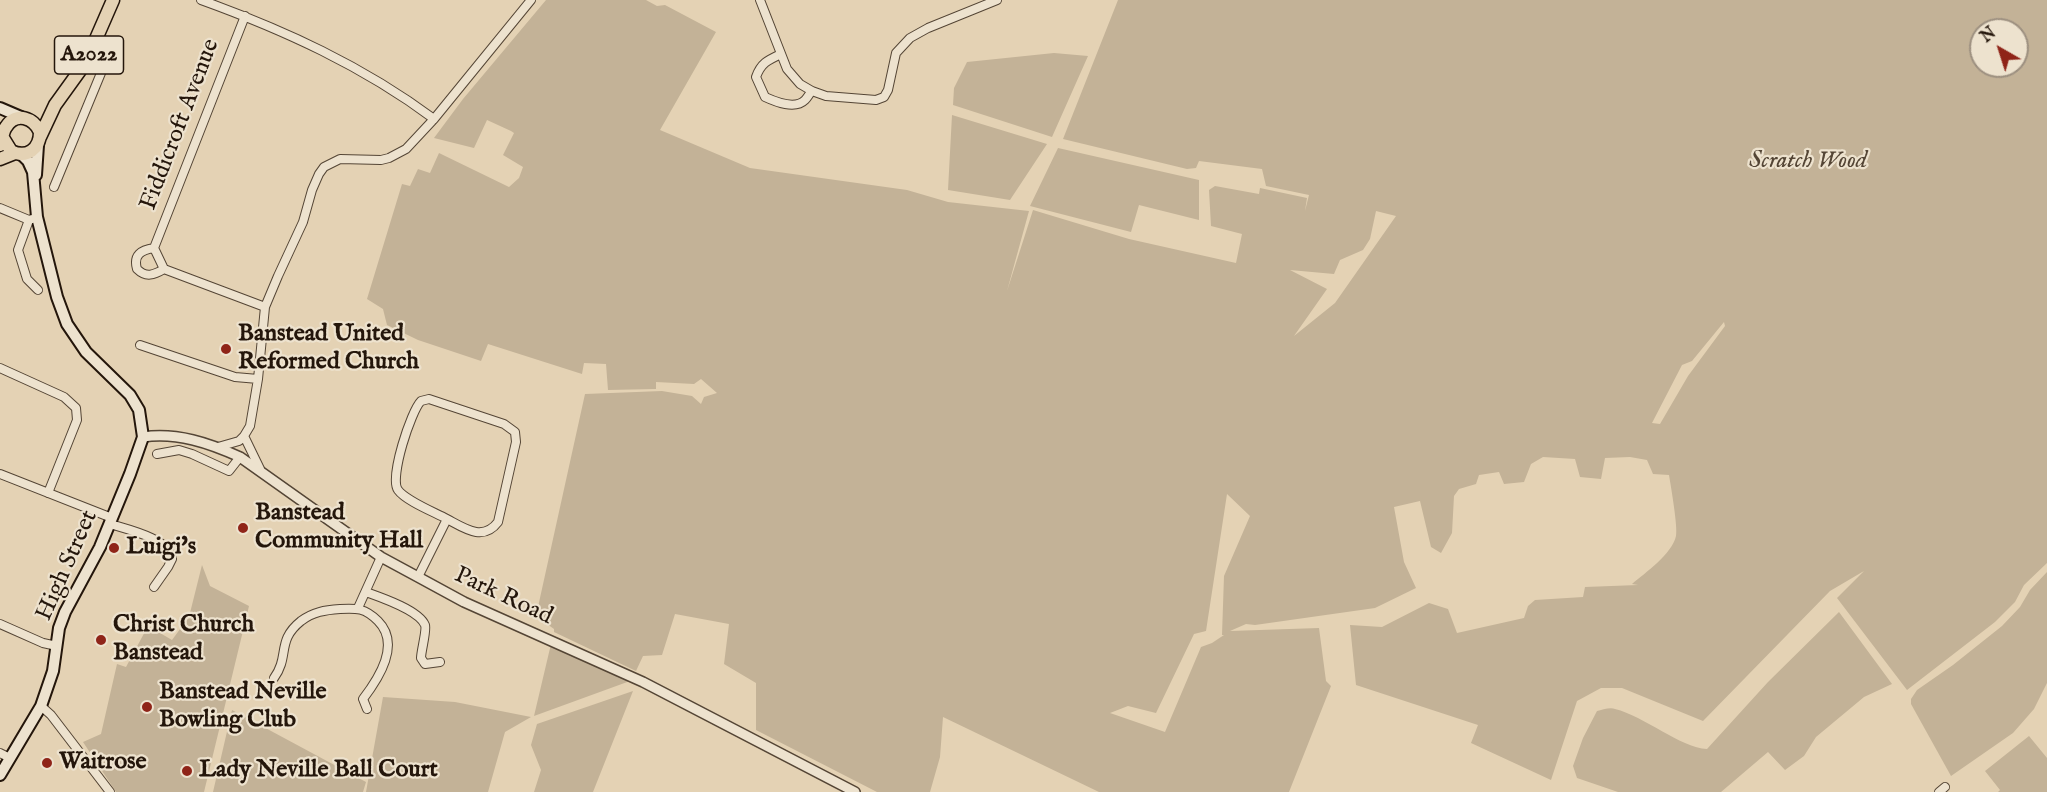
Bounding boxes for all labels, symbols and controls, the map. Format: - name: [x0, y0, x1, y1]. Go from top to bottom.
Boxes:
- north arrow: [1969, 18, 2029, 78]
- text: N: [1977, 23, 2001, 48]
- street label: Fiddicroft Avenue: [135, 35, 227, 215]
- road number: A2022: [54, 36, 124, 74]
- park label: Scratch Wood: [1749, 148, 1867, 176]
- place label: Banstead United Reformed Church: [238, 321, 419, 377]
- marker: Banstead United Reformed Church: [219, 342, 233, 356]
- place label: Banstead Community Hall: [255, 500, 423, 556]
- street label: High Street: [31, 506, 105, 626]
- marker: Banstead Community Hall: [236, 521, 250, 535]
- place label: Luigi's: [126, 534, 196, 562]
- marker: Luigi's: [107, 541, 121, 555]
- street label: Park Road: [449, 562, 557, 632]
- place label: Christ Church Banstead: [113, 612, 254, 668]
- marker: Christ Church Banstead: [94, 633, 108, 647]
- place label: Banstead Neville Bowling Club: [159, 679, 326, 735]
- marker: Banstead Neville Bowling Club: [140, 700, 154, 714]
- place label: Waitrose: [59, 749, 147, 777]
- marker: Waitrose: [40, 756, 54, 770]
- place label: Lady Neville Ball Court: [199, 757, 438, 785]
- marker: Lady Neville Ball Court: [180, 764, 194, 778]

